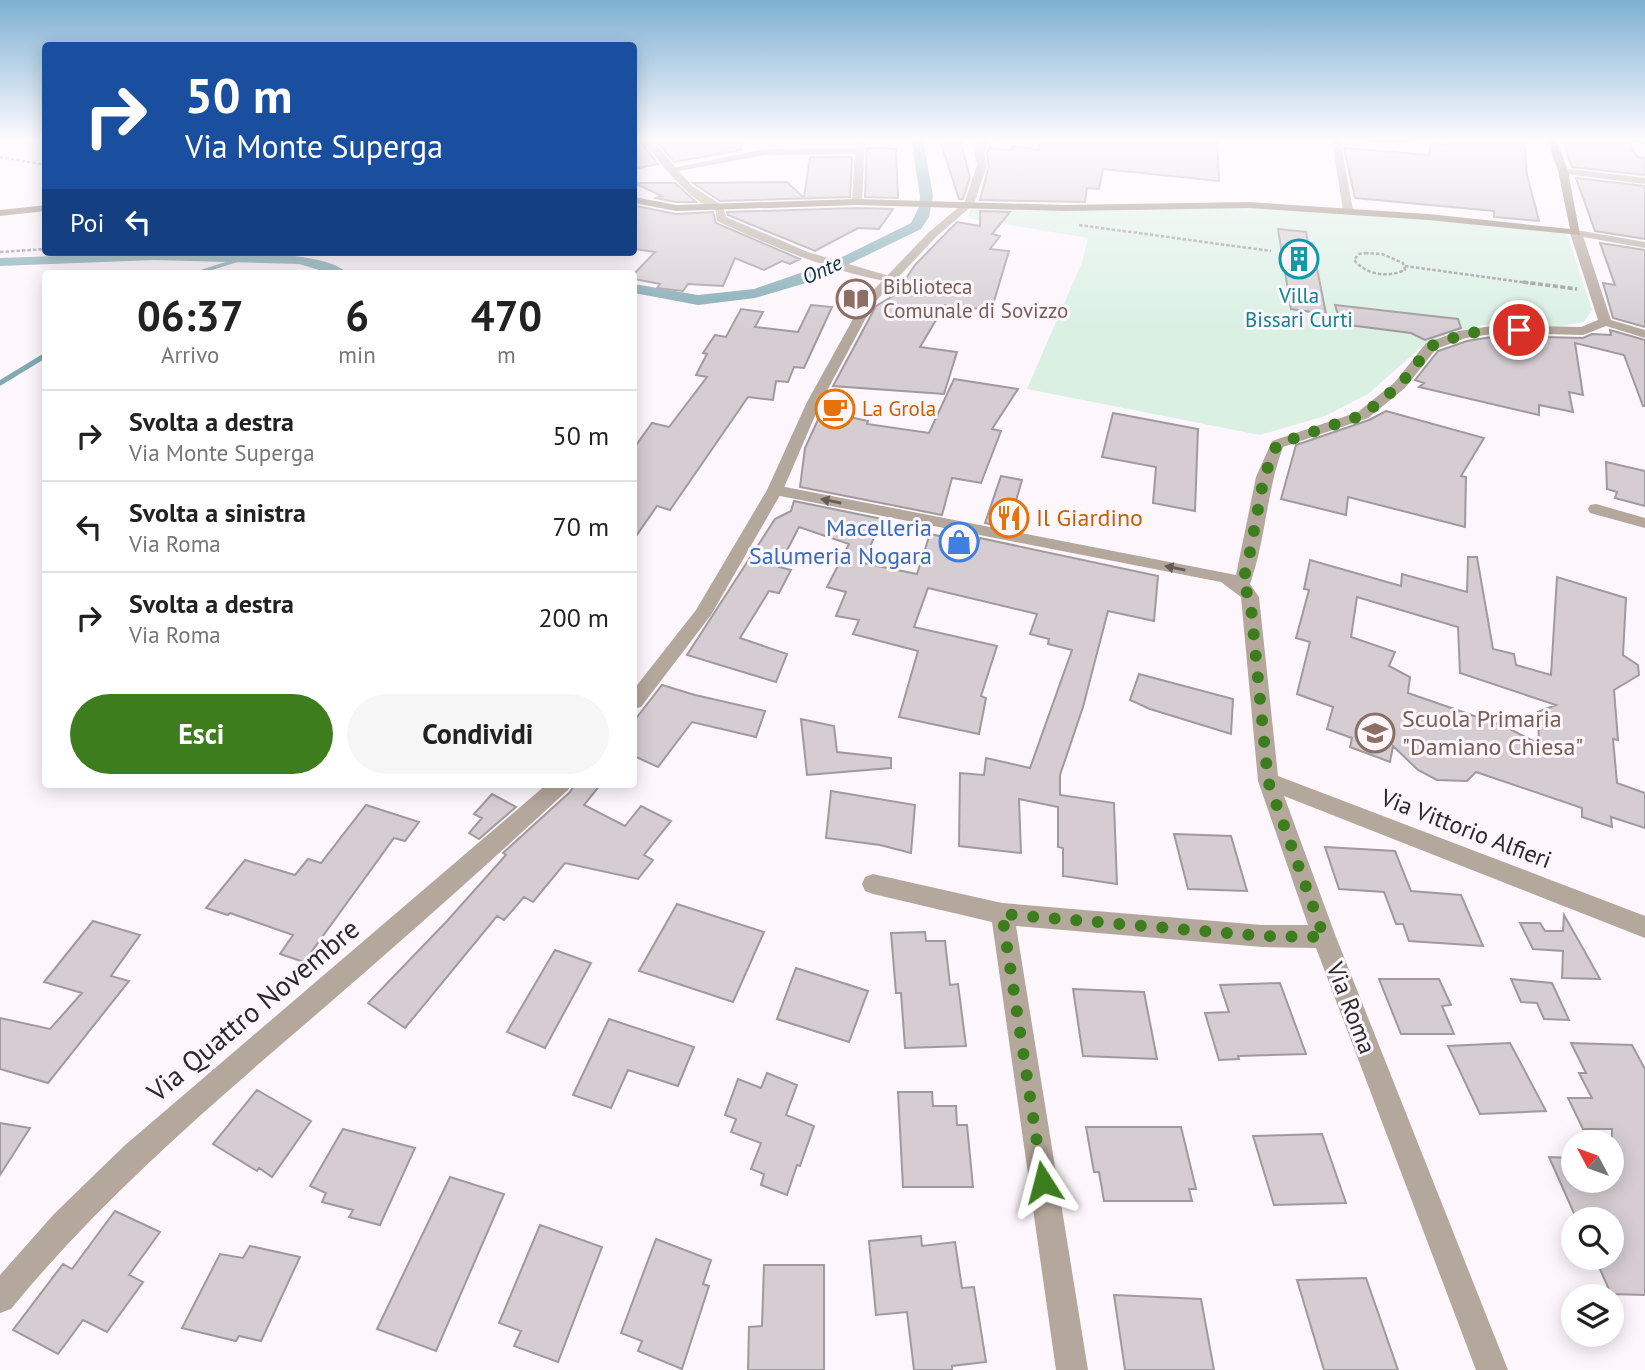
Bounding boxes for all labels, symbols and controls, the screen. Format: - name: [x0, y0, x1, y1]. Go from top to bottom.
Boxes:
- text: 50 m: [185, 63, 292, 127]
- icon: right: [70, 70, 161, 161]
- text: Via Monte Superga: [185, 125, 443, 167]
- icon: left: [119, 203, 157, 241]
- text: Poi: [70, 206, 105, 239]
- building icon: Villa Bissari Curti: [1278, 238, 1320, 280]
- water label: Onte: [798, 249, 846, 290]
- place label: Biblioteca Comunale di Sovizzo: [883, 273, 1068, 324]
- library icon: Biblioteca Comunale di Sovizzo: [835, 278, 877, 320]
- place label: Villa Bissari Curti: [1245, 282, 1353, 333]
- text: 06:37: [137, 288, 243, 343]
- text: 6: [345, 288, 369, 343]
- text: 470: [471, 288, 542, 343]
- pin: [1489, 300, 1549, 360]
- icon: arrive: [1500, 311, 1538, 349]
- text: Arrivo: [161, 340, 219, 369]
- text: min: [338, 340, 376, 369]
- text: m: [497, 340, 516, 369]
- cafe icon: La Grola: [814, 388, 856, 430]
- place label: La Grola: [862, 395, 936, 422]
- text: Svolta a destra: [129, 405, 294, 438]
- icon: right: [70, 417, 108, 455]
- text: 50 m: [553, 419, 609, 452]
- text: Via Monte Superga: [129, 438, 315, 467]
- one-way arrow: [820, 495, 842, 506]
- text: Svolta a sinistra: [129, 496, 306, 529]
- restaurant icon: Il Giardino: [988, 497, 1030, 539]
- place label: Il Giardino: [1036, 502, 1143, 533]
- icon: left: [70, 508, 108, 546]
- text: 70 m: [553, 510, 609, 543]
- place label: Macelleria Salumeria Nogara: [749, 512, 932, 571]
- shop icon: Macelleria Salumeria Nogara: [938, 521, 980, 563]
- text: Via Roma: [129, 529, 221, 558]
- one-way arrow: [1164, 562, 1186, 573]
- text: Svolta a destra: [129, 587, 294, 620]
- icon: right: [70, 599, 108, 637]
- text: 200 m: [538, 601, 609, 634]
- text: Via Roma: [129, 620, 221, 649]
- button: Esci: [70, 694, 333, 774]
- button: Condividi: [347, 694, 609, 774]
- place label: Scuola Primaria "Damiano Chiesa": [1402, 703, 1583, 762]
- school or university icon: Scuola Primaria "Damiano Chiesa": [1354, 712, 1396, 754]
- street label: Via Vittorio Alfieri: [1375, 781, 1556, 875]
- street label: Via Quattro Novembre: [138, 910, 367, 1110]
- street label: Via Roma: [1319, 957, 1383, 1058]
- north arrow: [1561, 1130, 1624, 1194]
- map controls: [1561, 1130, 1624, 1347]
- position arrow: [1006, 1145, 1080, 1219]
- button: search: [1561, 1207, 1624, 1270]
- button: layers: [1561, 1284, 1624, 1347]

